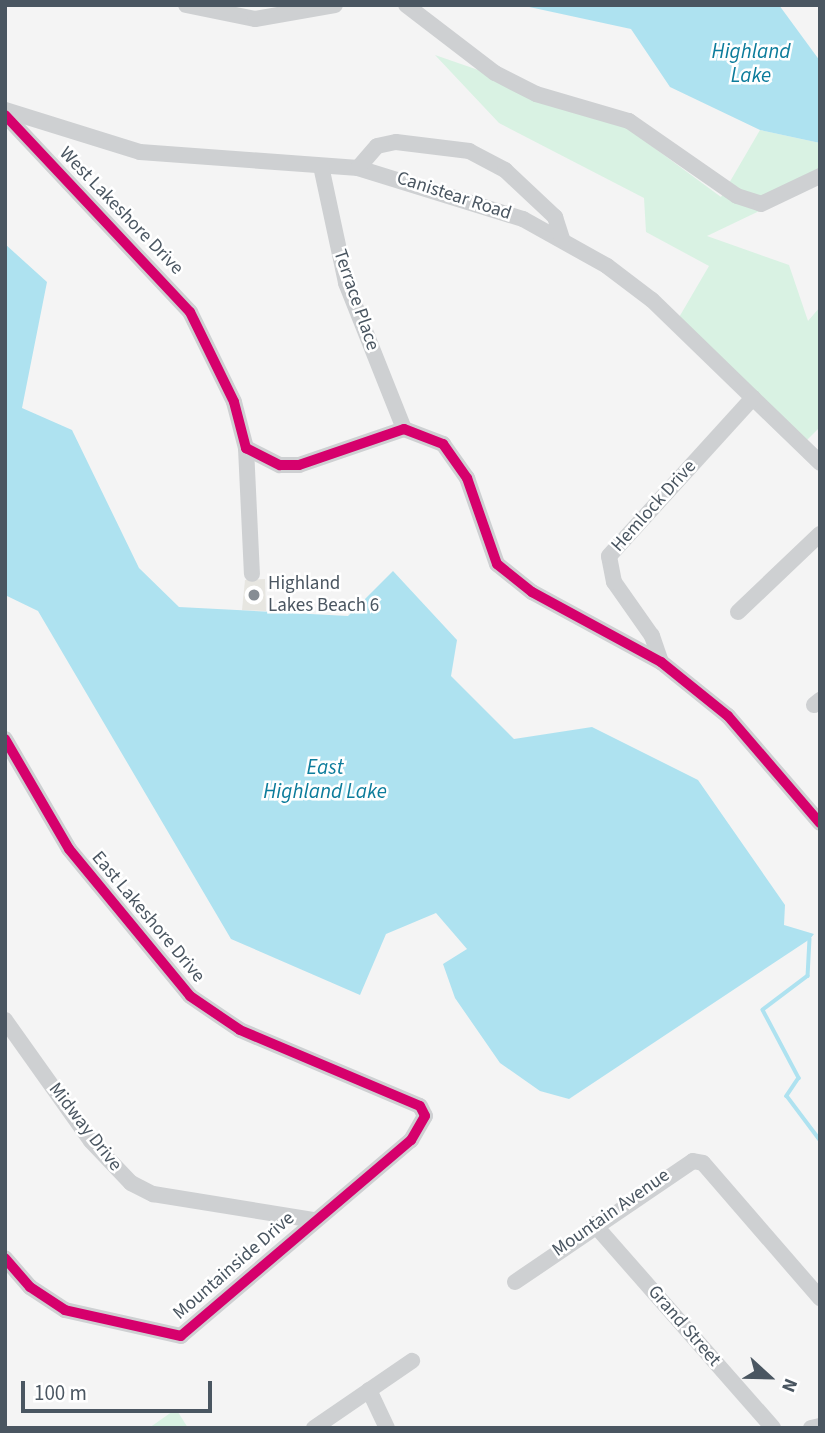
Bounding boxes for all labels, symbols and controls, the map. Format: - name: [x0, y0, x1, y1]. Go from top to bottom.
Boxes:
- water label: Highland Lake: [712, 38, 790, 88]
- street label: West Lakeshore Drive: [54, 142, 188, 280]
- street label: Canistear Road: [394, 167, 514, 225]
- street label: Terrace Place: [328, 247, 384, 353]
- street label: Hemlock Drive: [607, 455, 701, 557]
- place label: Highland Lakes Beach 6: [268, 573, 379, 617]
- marker: Highland Lakes Beach 6: [246, 587, 262, 603]
- water label: East Highland Lake: [263, 754, 387, 804]
- street label: East Lakeshore Drive: [87, 847, 209, 987]
- street label: Midway Drive: [43, 1078, 127, 1176]
- street label: Mountain Avenue: [548, 1164, 674, 1262]
- street label: Mountainside Drive: [169, 1207, 299, 1325]
- street label: Grand Street: [643, 1281, 725, 1371]
- north arrow: [734, 1342, 804, 1412]
- scale bar: [24, 1366, 215, 1410]
- text: N: [774, 1374, 804, 1396]
- text: 100 m: [34, 1378, 87, 1408]

